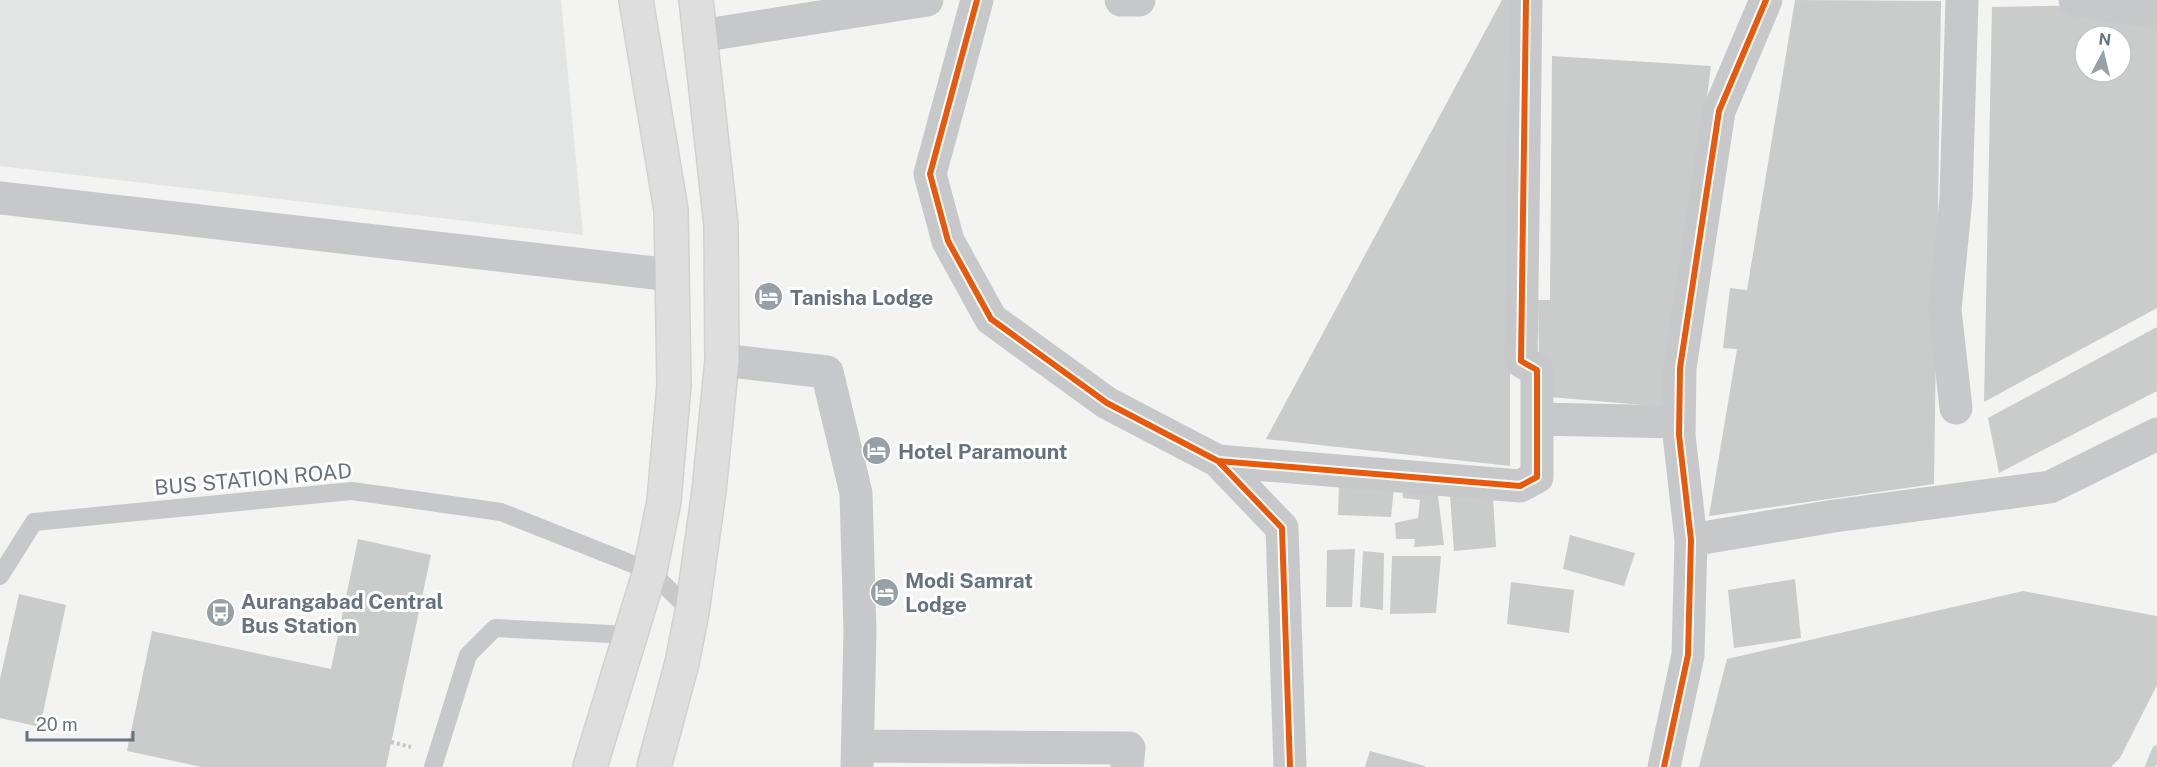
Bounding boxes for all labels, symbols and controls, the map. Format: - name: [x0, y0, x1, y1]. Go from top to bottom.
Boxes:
- north arrow: [2073, 24, 2133, 84]
- text: N: [2097, 29, 2112, 50]
- hotel icon: Tanisha Lodge: [753, 281, 785, 313]
- place label: Tanisha Lodge: [790, 285, 933, 310]
- hotel icon: Hotel Paramount: [861, 435, 893, 467]
- place label: Hotel Paramount: [898, 439, 1068, 464]
- street label: BUS STATION ROAD: [153, 458, 353, 500]
- place label: Modi Samrat Lodge: [905, 568, 1033, 617]
- hotel icon: Modi Samrat Lodge: [868, 576, 900, 608]
- place label: Aurangabad Central Bus Station: [241, 589, 444, 638]
- bus stop icon: Aurangabad Central Bus Station: [204, 597, 236, 629]
- scale bar: [27, 704, 134, 742]
- text: 20 m: [36, 714, 78, 735]

